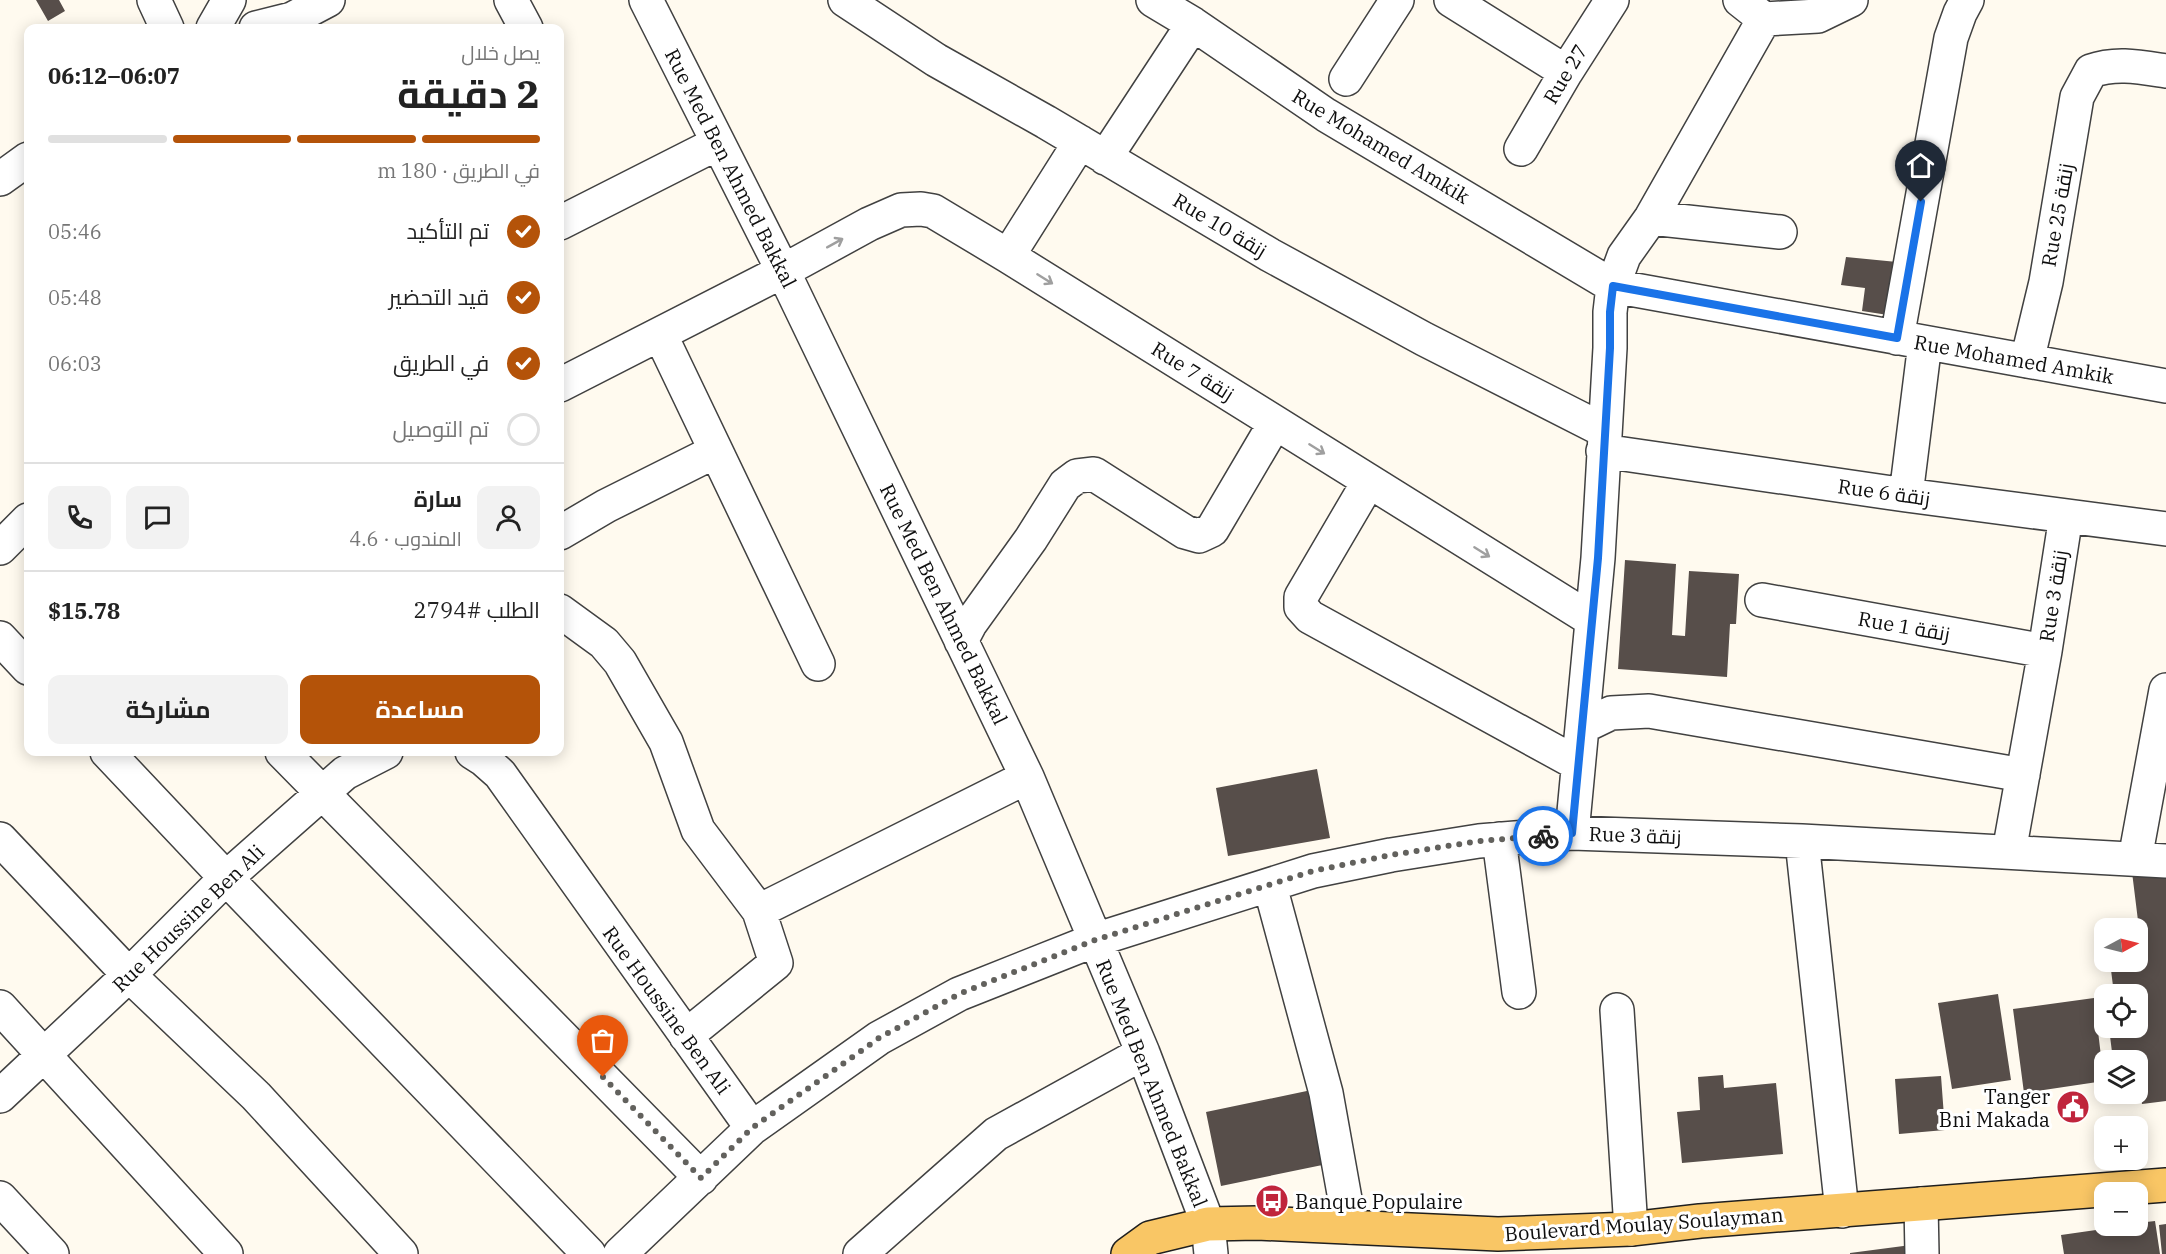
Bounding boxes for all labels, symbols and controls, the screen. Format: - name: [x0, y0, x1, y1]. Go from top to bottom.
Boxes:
- text: يصل خلال: [461, 39, 540, 66]
- street label: Rue 27: [1537, 39, 1593, 109]
- street label: Rue Med Ben Ahmed Bakkal: [659, 44, 803, 292]
- text: 06:07–06:12: [48, 61, 180, 90]
- text: 2 دقيقة: [397, 68, 540, 119]
- street label: Rue Mohamed Amkik: [1287, 82, 1475, 210]
- pin: [1895, 140, 1946, 202]
- icon: home: [1904, 149, 1937, 182]
- text: في الطريق · 180 m: [377, 157, 540, 184]
- street label: Rue 25 زنقة: [2035, 161, 2079, 269]
- street label: Rue 10 زنقة: [1168, 186, 1272, 264]
- icon: check: [507, 215, 540, 248]
- text: تم التأكيد: [407, 216, 489, 245]
- text: 05:46: [48, 218, 102, 245]
- one-way arrow: [825, 237, 843, 248]
- one-way arrow: [1036, 273, 1053, 285]
- icon: check: [507, 281, 540, 314]
- text: قيد التحضير: [389, 282, 489, 311]
- text: 05:48: [48, 284, 102, 311]
- street label: Rue Mohamed Amkik: [1912, 328, 2116, 390]
- street label: Rue 7 زنقة: [1147, 335, 1239, 407]
- icon: check: [507, 347, 540, 380]
- text: في الطريق: [393, 348, 489, 377]
- text: 06:03: [48, 350, 102, 377]
- text: تم التوصيل: [392, 414, 489, 443]
- one-way arrow: [1308, 443, 1325, 455]
- street label: Rue 6 زنقة: [1836, 472, 1932, 512]
- street label: Rue Med Ben Ahmed Bakkal: [874, 479, 1014, 729]
- text: سارة: [414, 484, 462, 513]
- button: phone: [48, 486, 111, 549]
- button: chat: [126, 486, 189, 549]
- button: person: [477, 486, 540, 549]
- text: المندوب · 4.6: [349, 525, 462, 552]
- one-way arrow: [1473, 546, 1490, 558]
- street label: Rue 3 زنقة: [2032, 548, 2074, 644]
- text: الطلب #2794: [414, 595, 540, 624]
- text: $15.78: [48, 596, 120, 625]
- street label: Rue 1 زنقة: [1856, 605, 1952, 647]
- button: مشاركة: [48, 675, 288, 744]
- button: مساعدة: [300, 675, 540, 744]
- courier: [1513, 806, 1573, 866]
- icon: bike: [1527, 820, 1560, 853]
- street label: Rue 3 زنقة: [1588, 820, 1682, 850]
- street label: Rue Houssine Ben Ali: [106, 838, 270, 998]
- north arrow: [2094, 918, 2148, 972]
- map controls: [2094, 918, 2148, 1236]
- street label: Rue Houssine Ben Ali: [597, 920, 737, 1100]
- street label: Rue Med Ben Ahmed Bakkal: [1090, 955, 1214, 1211]
- button: locate: [2094, 984, 2148, 1038]
- pin: [577, 1015, 628, 1077]
- icon: bag: [586, 1024, 619, 1057]
- button: layers: [2094, 1050, 2148, 1104]
- place label: Tanger Bni Makada: [1939, 1083, 2050, 1133]
- public building icon: Tanger Bni Makada: [2055, 1089, 2091, 1125]
- button: +: [2094, 1116, 2148, 1170]
- button: −: [2094, 1182, 2148, 1236]
- bus stop icon: Banque Populaire: [1254, 1183, 1290, 1219]
- place label: Banque Populaire: [1295, 1188, 1463, 1215]
- street label: Boulevard Moulay Soulayman: [1504, 1201, 1785, 1247]

